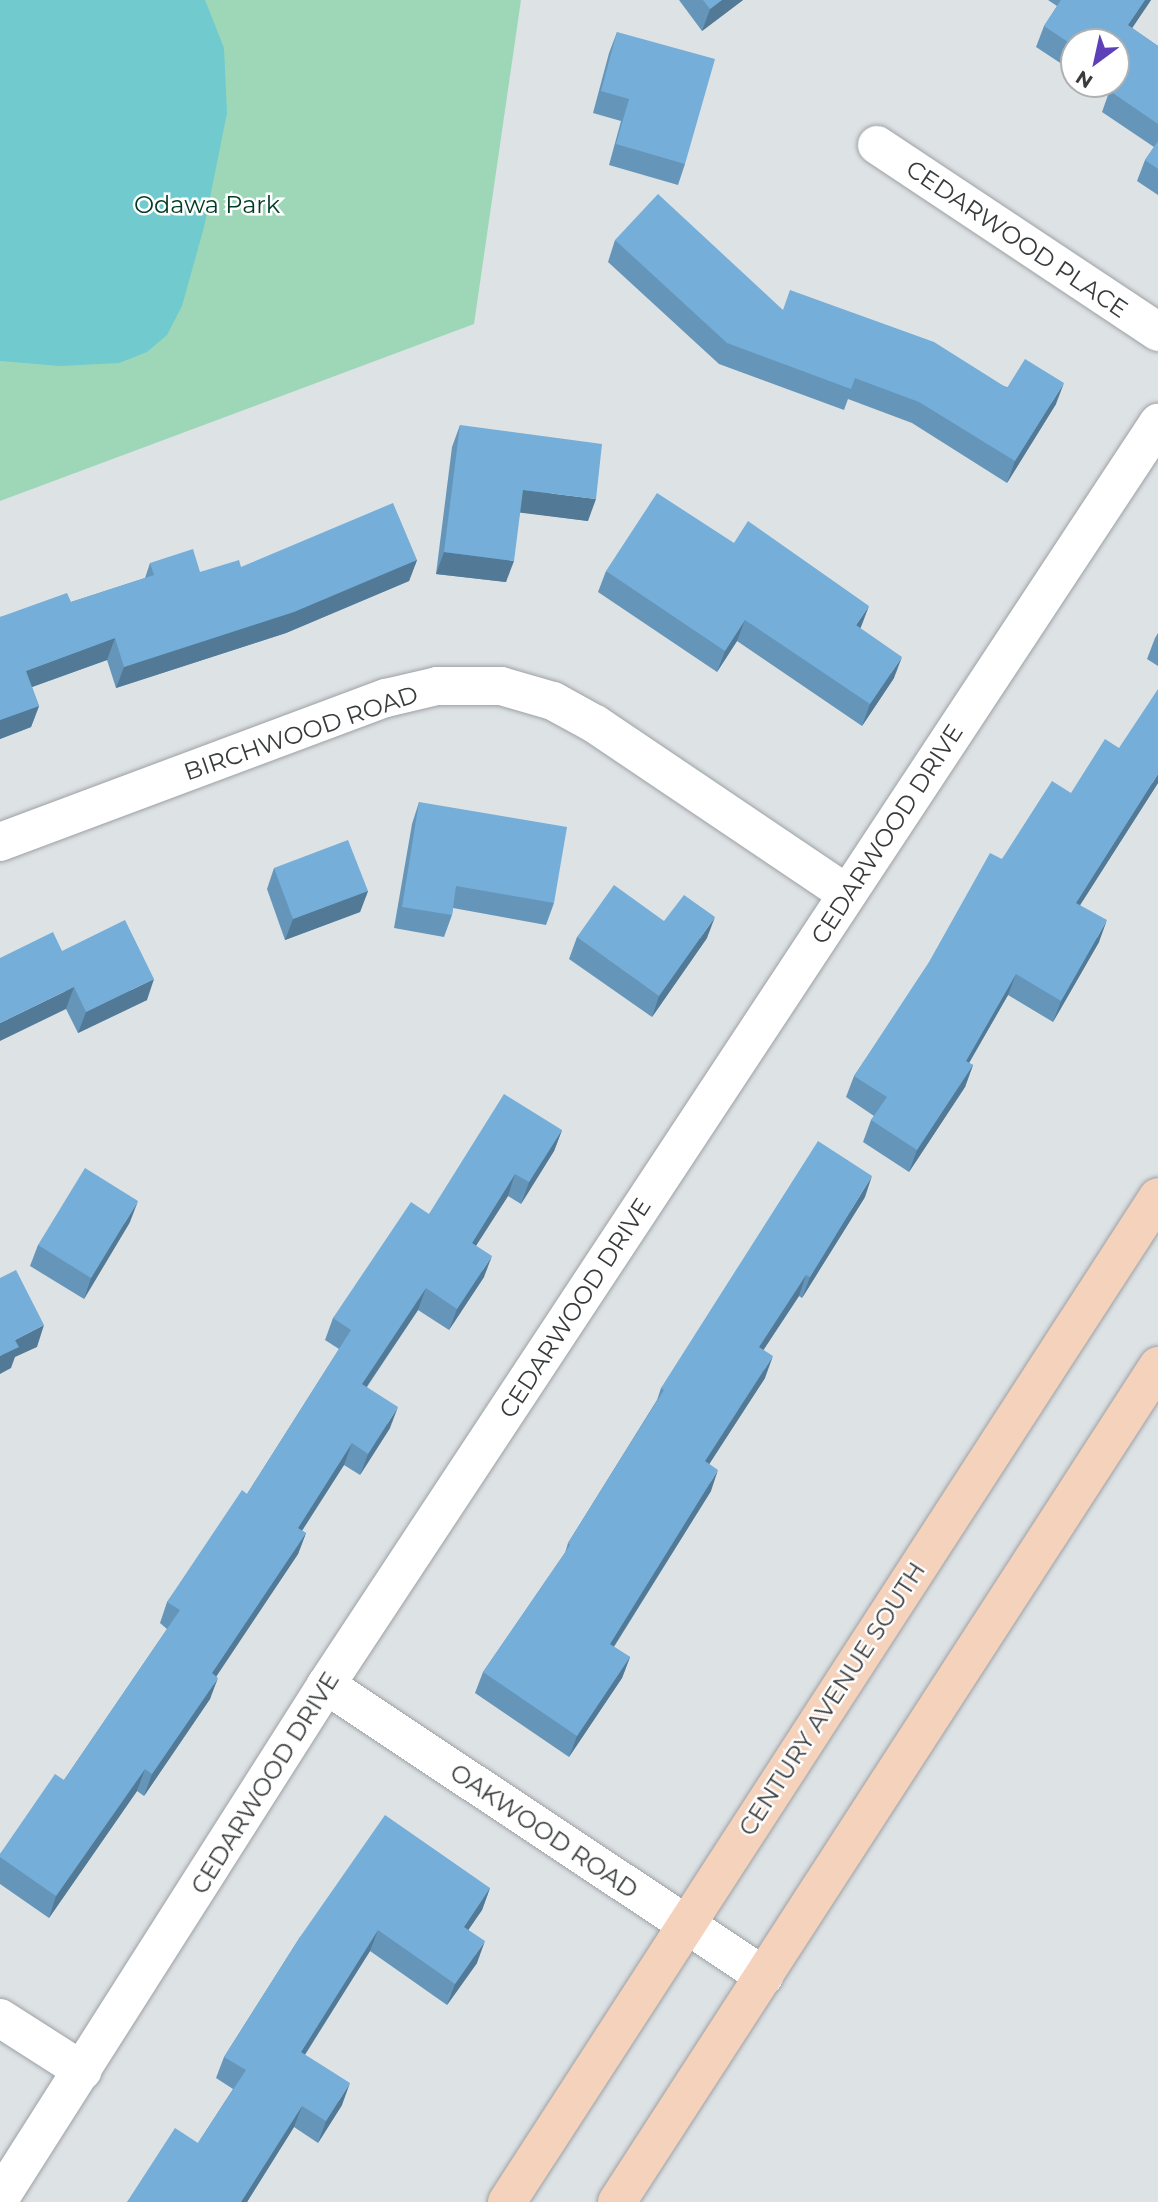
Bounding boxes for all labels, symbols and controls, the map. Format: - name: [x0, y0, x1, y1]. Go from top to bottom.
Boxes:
- north arrow: [1060, 28, 1130, 98]
- text: N: [1072, 66, 1097, 93]
- street label: CEDARWOOD PLACE: [901, 154, 1133, 324]
- park label: Odawa Park: [134, 191, 280, 219]
- street label: BIRCHWOOD ROAD: [180, 679, 422, 787]
- street label: CEDARWOOD DRIVE: [805, 719, 969, 949]
- street label: CEDARWOOD DRIVE: [493, 1193, 657, 1423]
- street label: CENTURY AVENUE SOUTH: [733, 1557, 931, 1841]
- street label: CEDARWOOD DRIVE: [185, 1667, 345, 1899]
- street label: OAKWOOD ROAD: [445, 1758, 643, 1904]

